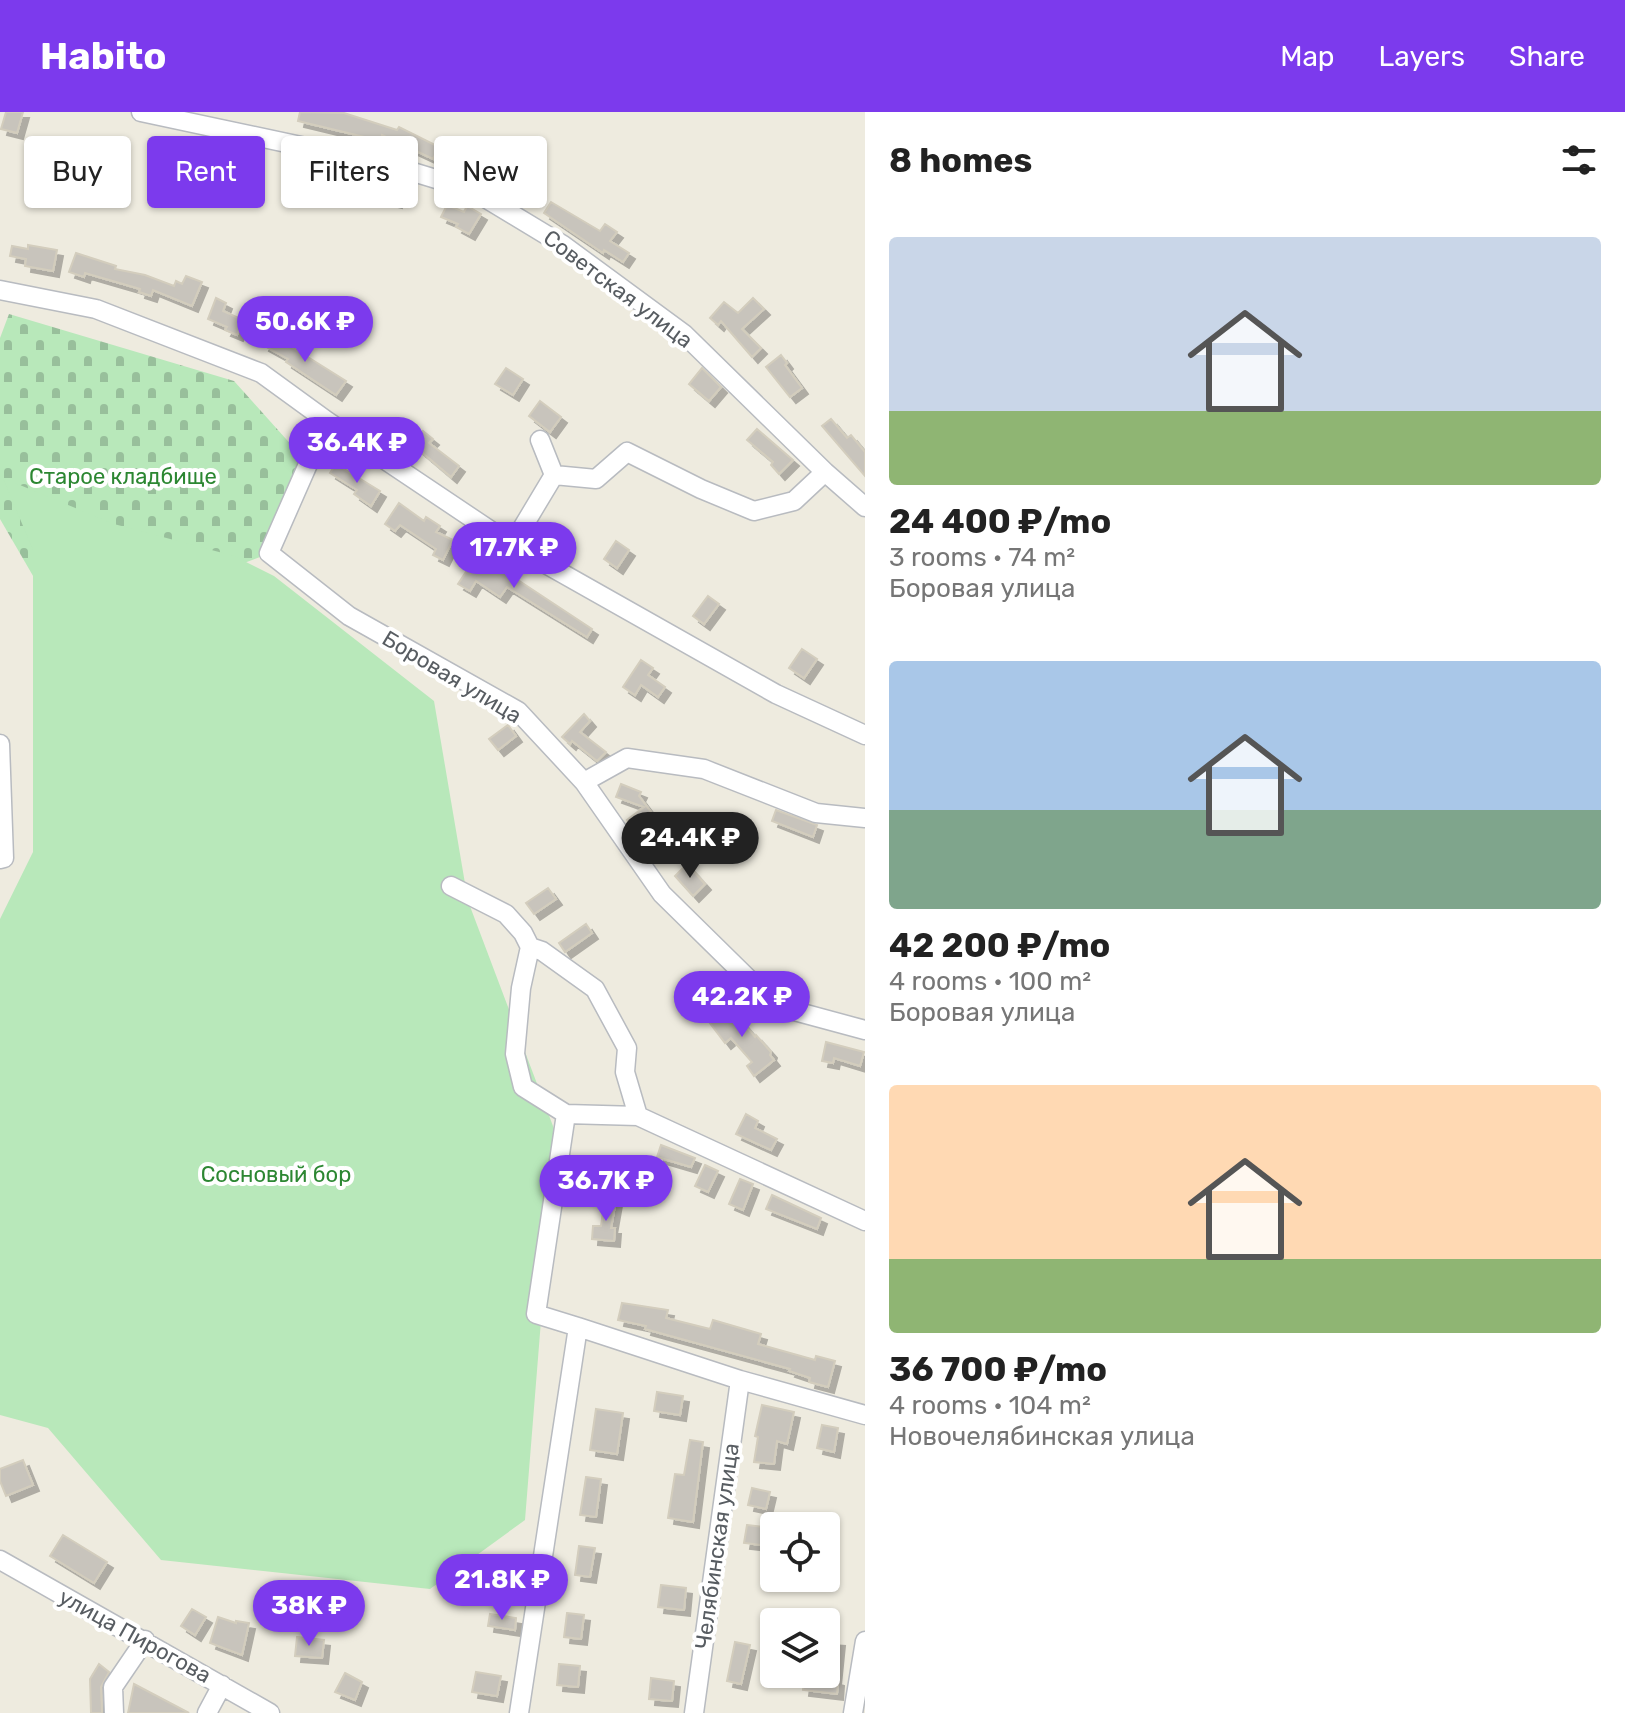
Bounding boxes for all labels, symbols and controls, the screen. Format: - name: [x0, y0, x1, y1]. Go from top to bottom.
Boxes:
- text: Habito: [40, 33, 167, 79]
- text: Map: [1280, 40, 1335, 73]
- text: Layers: [1379, 40, 1465, 73]
- text: Share: [1509, 40, 1585, 73]
- chip: Buy: [24, 136, 131, 208]
- chip: Rent: [147, 136, 265, 208]
- chip: Filters: [281, 136, 418, 208]
- chip: New: [434, 136, 547, 208]
- icon: filters: [1557, 138, 1601, 182]
- text: 8 homes: [889, 140, 1032, 181]
- street label: Советская улица: [538, 224, 698, 354]
- icon: home: [1173, 289, 1317, 433]
- pin: 50.6K ₽: [231, 296, 379, 364]
- text: 50.6K ₽: [255, 306, 355, 337]
- pin: 36.4K ₽: [283, 417, 431, 485]
- text: 36.4K ₽: [307, 427, 407, 458]
- park label: Старое кладбище: [29, 463, 217, 490]
- text: 24 400 ₽/mo: [889, 501, 1111, 542]
- pin: 17.7K ₽: [440, 522, 588, 590]
- text: 17.7K ₽: [469, 532, 559, 563]
- text: 3 rooms · 74 m²: [889, 542, 1075, 573]
- text: Боровая улица: [889, 573, 1075, 604]
- street label: Боровая улица: [378, 625, 526, 729]
- icon: home: [1173, 713, 1317, 857]
- pin: 24.4K ₽: [616, 812, 764, 880]
- text: 24.4K ₽: [640, 822, 740, 853]
- text: 42 200 ₽/mo: [889, 925, 1110, 966]
- text: 4 rooms · 100 m²: [889, 966, 1091, 997]
- pin: 42.2K ₽: [668, 971, 816, 1039]
- text: 42.2K ₽: [692, 981, 792, 1012]
- text: Боровая улица: [889, 997, 1075, 1028]
- icon: home: [1173, 1137, 1317, 1281]
- pin: 36.7K ₽: [532, 1155, 680, 1223]
- park label: Сосновый бор: [201, 1161, 351, 1188]
- text: 36.7K ₽: [558, 1165, 654, 1196]
- text: 36 700 ₽/mo: [889, 1349, 1107, 1390]
- text: 4 rooms · 104 m²: [889, 1390, 1091, 1421]
- text: Новочелябинская улица: [889, 1421, 1195, 1452]
- street label: Челябинская улица: [689, 1441, 745, 1651]
- map controls: [760, 1512, 840, 1688]
- button: locate: [760, 1512, 840, 1592]
- pin: 21.8K ₽: [428, 1554, 576, 1622]
- text: 21.8K ₽: [454, 1564, 550, 1595]
- pin: 38K ₽: [253, 1580, 365, 1648]
- street label: улица Пирогова: [54, 1583, 216, 1689]
- text: 38K ₽: [271, 1590, 347, 1621]
- button: layers: [760, 1608, 840, 1688]

